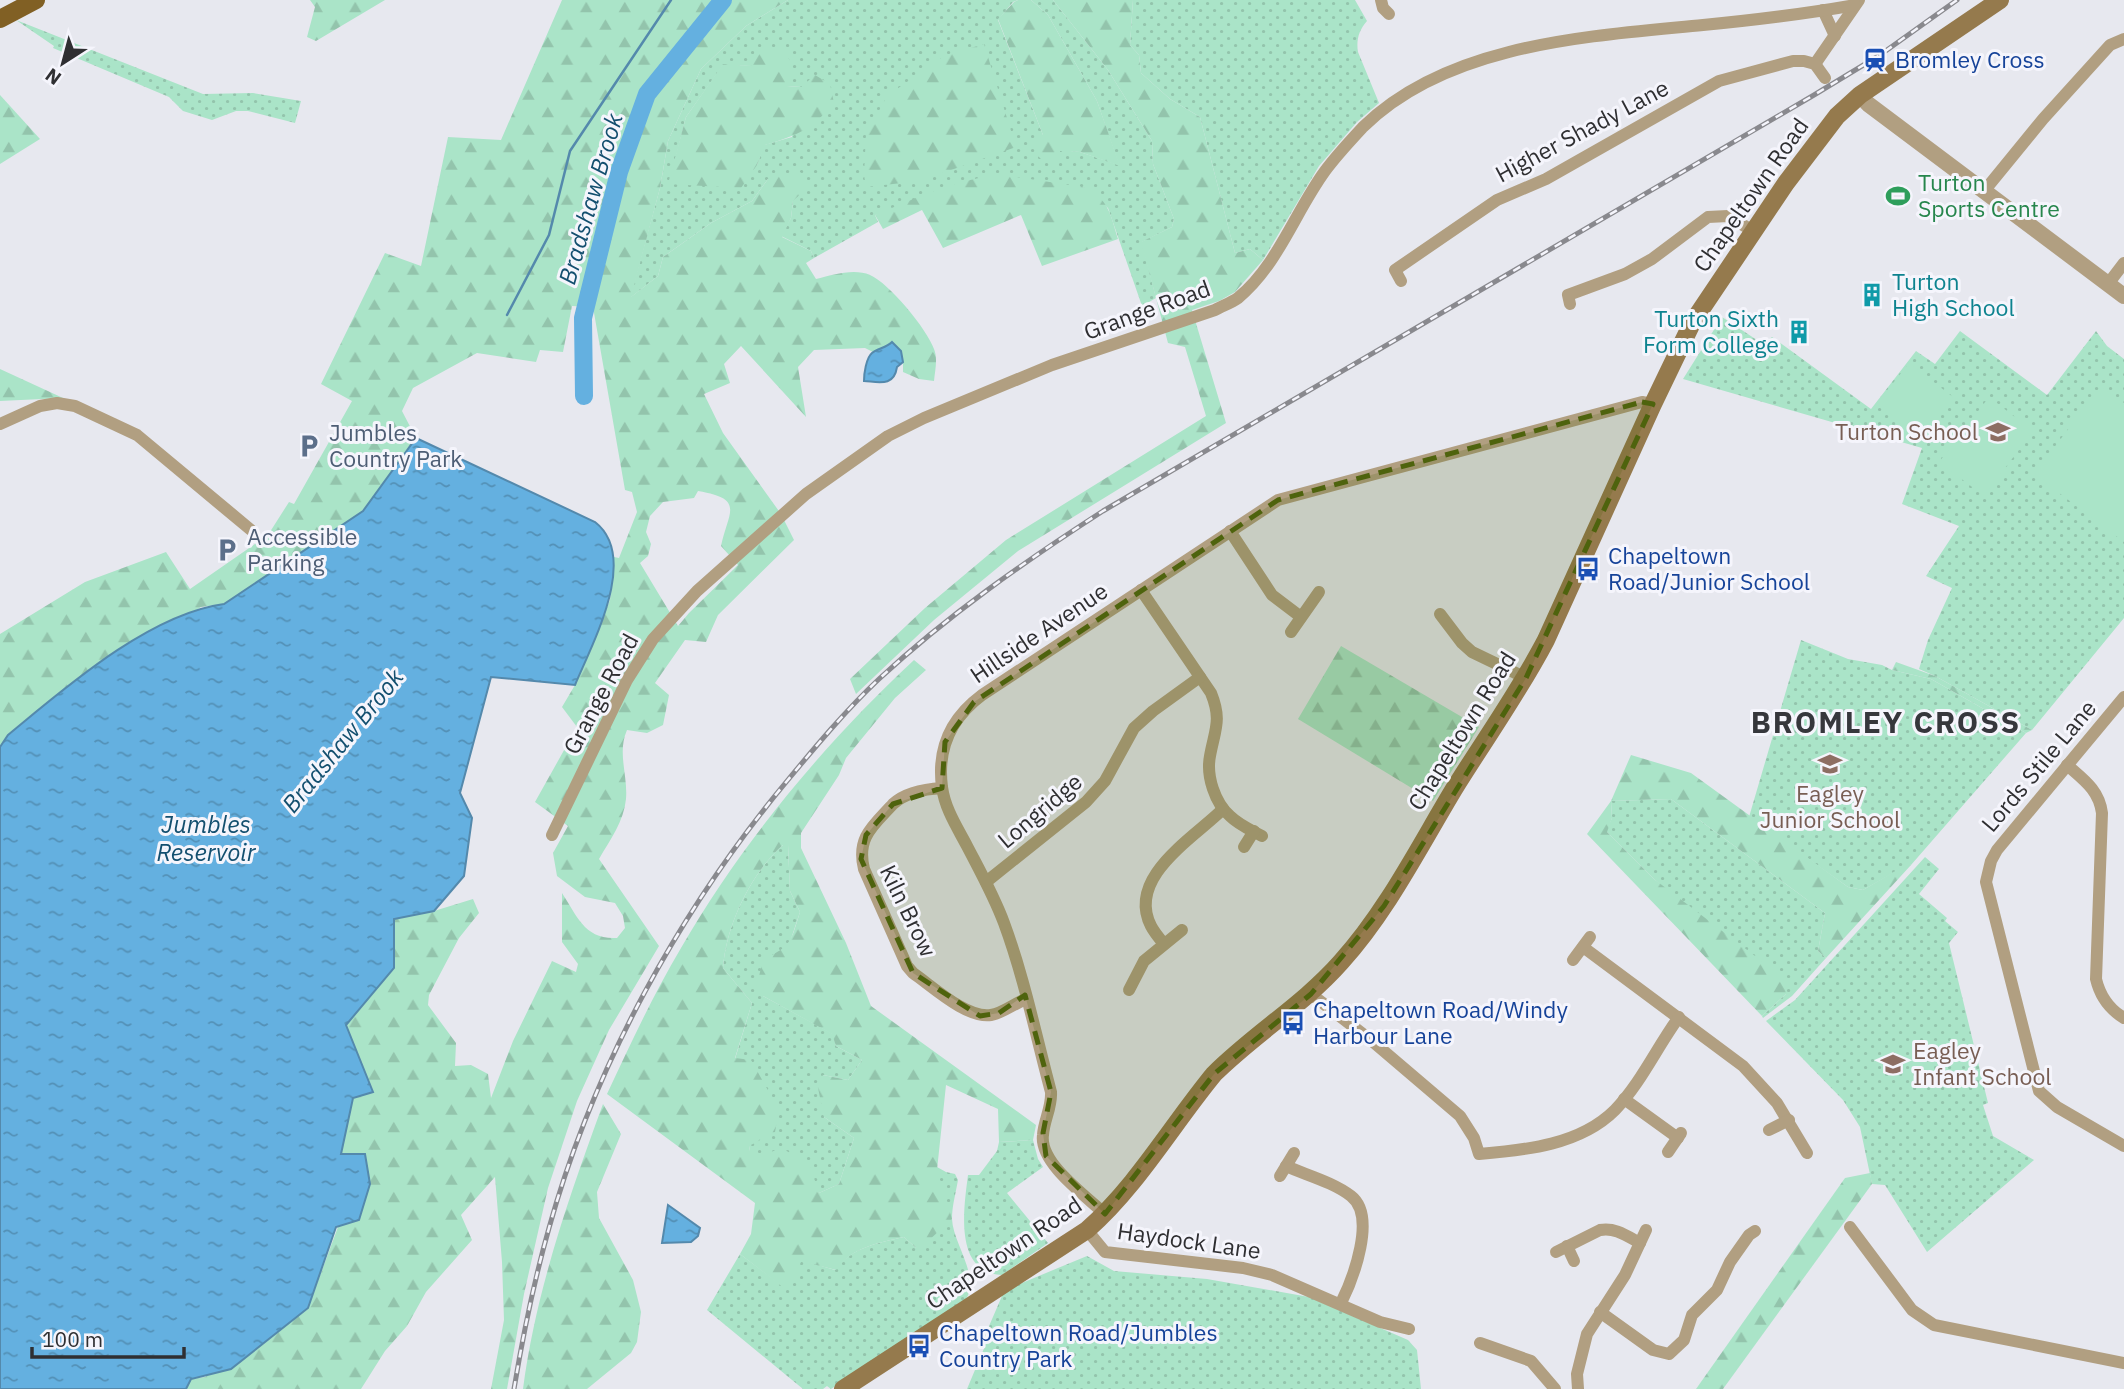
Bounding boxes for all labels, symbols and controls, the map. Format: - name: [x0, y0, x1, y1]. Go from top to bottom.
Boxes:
- north arrow: [28, 28, 98, 98]
- place label: Bromley Cross: [1895, 44, 2045, 74]
- station icon: Bromley Cross: [1861, 46, 1889, 74]
- text: N: [40, 63, 66, 91]
- street label: Higher Shady Lane: [1490, 72, 1673, 188]
- water label: Bradshaw Brook: [550, 109, 630, 288]
- street label: Chapeltown Road: [1686, 111, 1815, 277]
- place label: Turton Sports Centre: [1918, 167, 2060, 223]
- sports icon: Turton Sports Centre: [1884, 182, 1912, 210]
- place label: Turton High School: [1892, 266, 2015, 322]
- street label: Grange Road: [1079, 272, 1214, 346]
- building icon: Turton High School: [1858, 281, 1886, 309]
- place label: Turton Sixth Form College: [1643, 303, 1779, 359]
- building icon: Turton Sixth Form College: [1785, 318, 1813, 346]
- place label: Turton School: [1835, 416, 1978, 446]
- place label: Jumbles Country Park: [329, 417, 463, 473]
- school or university icon: Turton School: [1984, 418, 2012, 446]
- parking icon: Jumbles Country Park: [295, 432, 323, 460]
- place label: Accessible Parking: [247, 521, 357, 577]
- parking icon: Accessible Parking: [213, 536, 241, 564]
- place label: Chapeltown Road/Junior School: [1608, 540, 1810, 596]
- bus stop icon: Chapeltown Road/Junior School: [1574, 555, 1602, 583]
- street label: Hillside Avenue: [964, 575, 1113, 689]
- street label: Grange Road: [556, 628, 644, 759]
- street label: Chapeltown Road: [1400, 646, 1522, 815]
- water label: Bradshaw Brook: [274, 661, 410, 819]
- street label: Lords Stile Lane: [1974, 693, 2102, 838]
- district label: BROMLEY CROSS: [1751, 702, 2021, 741]
- school or university icon: Eagley Junior School: [1816, 750, 1844, 778]
- street label: Longridge: [991, 766, 1088, 854]
- place label: Eagley Junior School: [1760, 778, 1900, 834]
- water label: Jumbles Reservoir: [157, 808, 257, 868]
- street label: Kiln Brow: [874, 860, 944, 962]
- place label: Chapeltown Road/Windy Harbour Lane: [1313, 994, 1568, 1050]
- bus stop icon: Chapeltown Road/Windy Harbour Lane: [1279, 1009, 1307, 1037]
- place label: Eagley Infant School: [1913, 1035, 2052, 1091]
- school or university icon: Eagley Infant School: [1879, 1050, 1907, 1078]
- street label: Chapeltown Road: [920, 1189, 1087, 1315]
- street label: Haydock Lane: [1115, 1215, 1263, 1265]
- scale bar: [32, 1316, 184, 1360]
- place label: Chapeltown Road/Jumbles Country Park: [939, 1317, 1218, 1373]
- text: 100 m: [42, 1325, 103, 1353]
- bus stop icon: Chapeltown Road/Jumbles Country Park: [905, 1332, 933, 1360]

